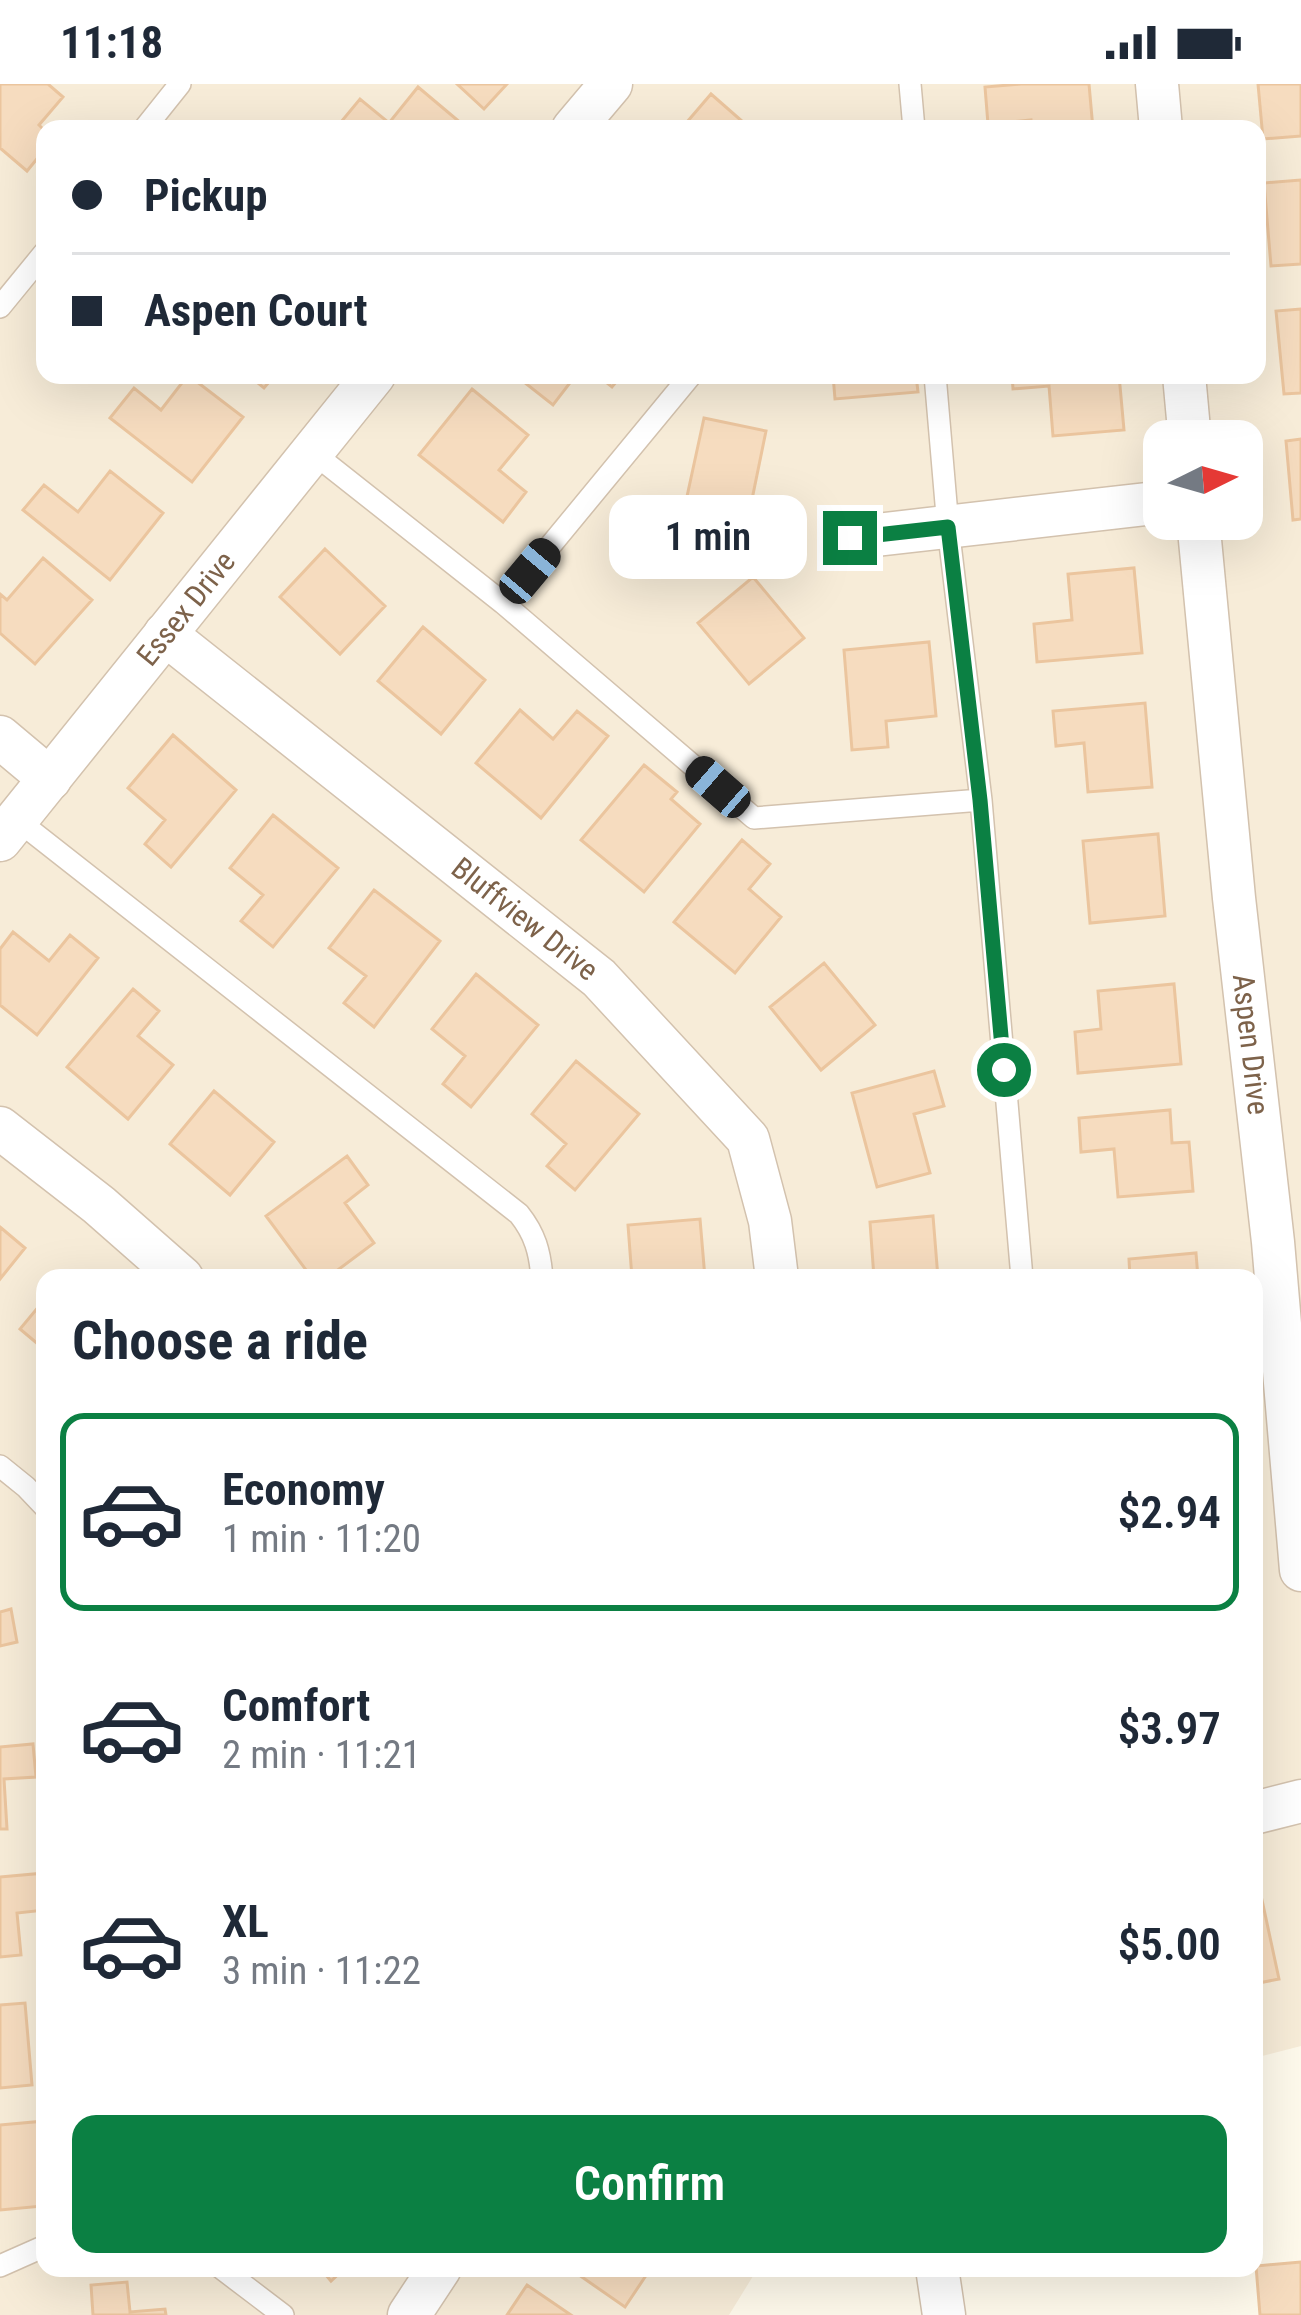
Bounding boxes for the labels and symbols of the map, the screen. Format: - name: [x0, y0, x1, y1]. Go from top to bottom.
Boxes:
- north arrow: [1143, 420, 1263, 540]
- callout: 1 min: [610, 496, 808, 580]
- route end: [823, 511, 877, 565]
- car: [493, 532, 567, 610]
- street label: Essex Drive: [129, 544, 242, 672]
- car: [679, 750, 757, 824]
- street label: Bluffview Drive: [445, 850, 605, 987]
- street label: Aspen Drive: [1226, 972, 1276, 1116]
- route start: [977, 1043, 1031, 1097]

